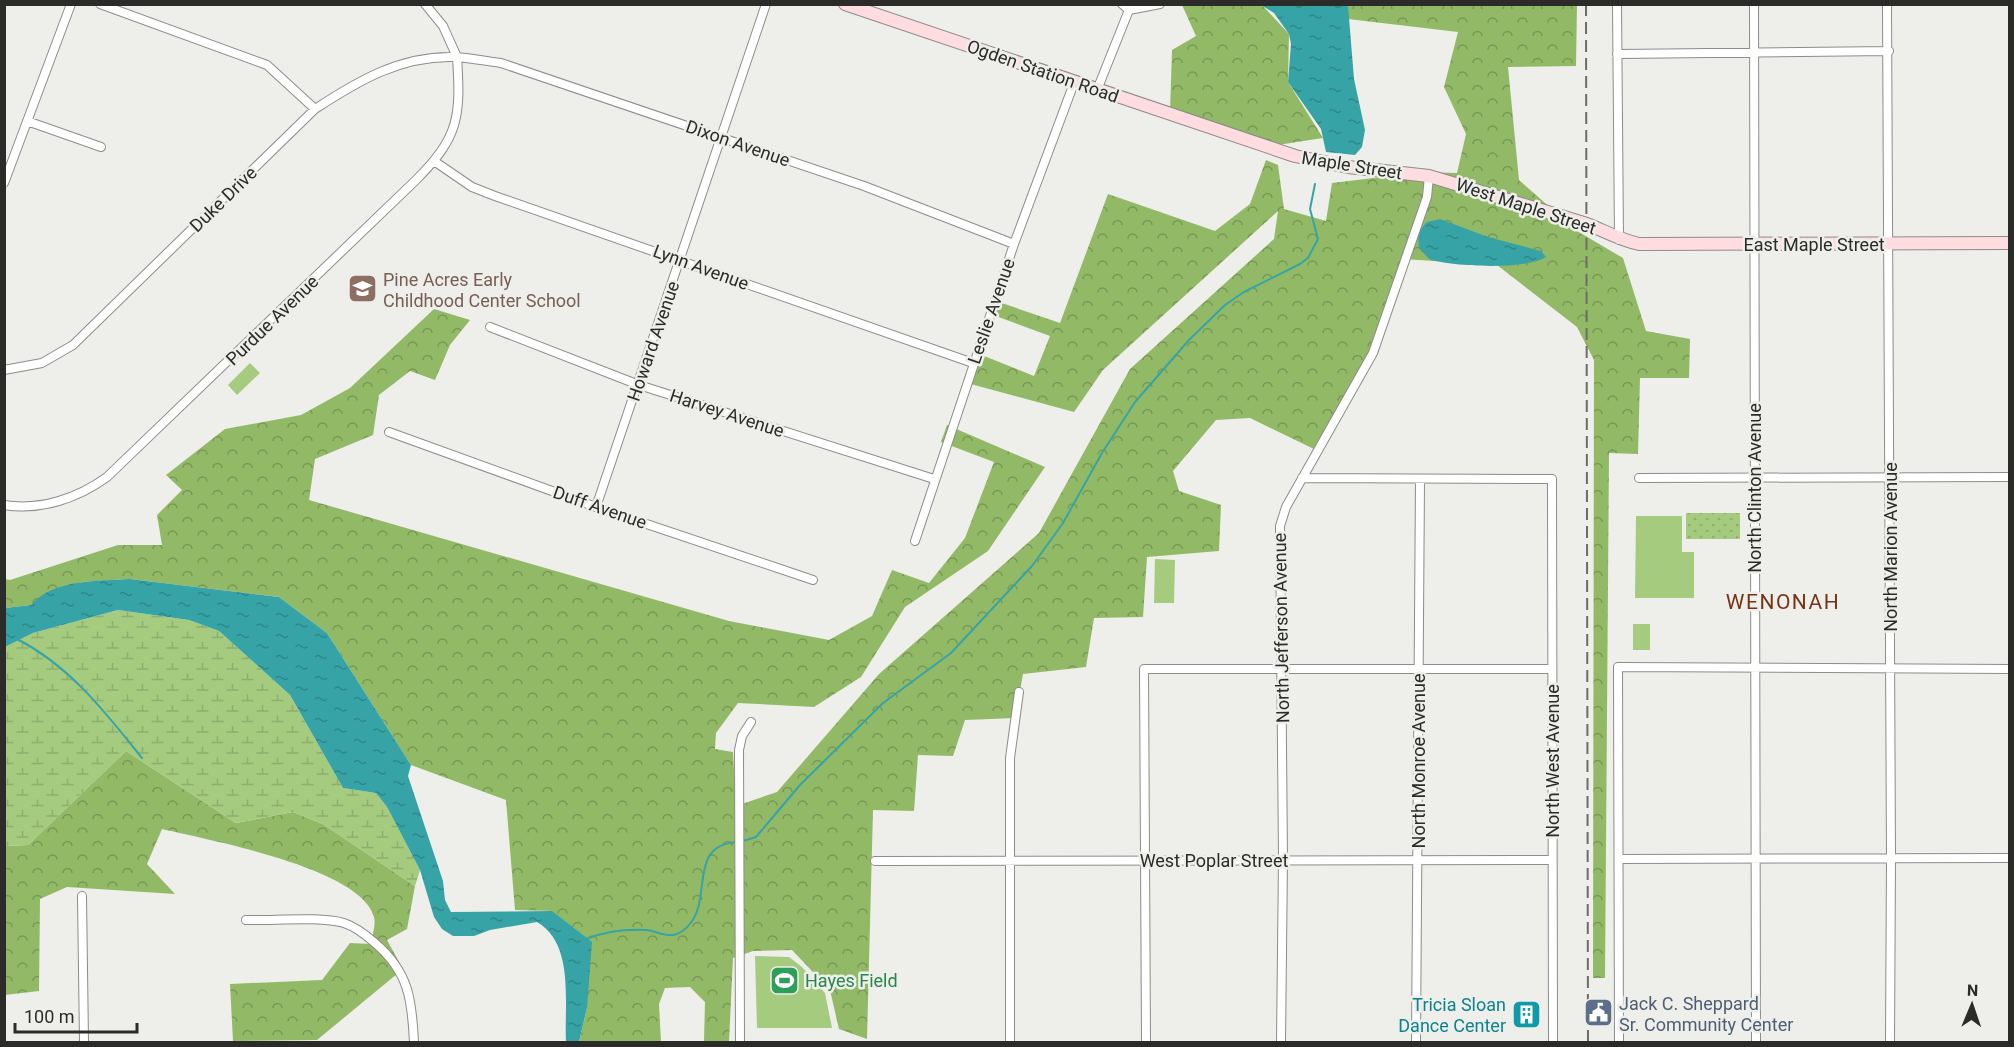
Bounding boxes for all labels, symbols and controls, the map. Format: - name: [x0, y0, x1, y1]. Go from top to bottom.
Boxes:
- street label: Ogden Station Road: [964, 35, 1122, 107]
- street label: Dixon Avenue: [683, 115, 793, 171]
- street label: Maple Street: [1300, 147, 1404, 183]
- street label: Duke Drive: [185, 162, 261, 236]
- street label: West Maple Street: [1453, 173, 1599, 239]
- street label: East Maple Street: [1743, 234, 1885, 255]
- street label: Lynn Avenue: [650, 240, 752, 294]
- street label: Leslie Avenue: [963, 256, 1019, 366]
- place label: Pine Acres Early Childhood Center School: [383, 269, 581, 311]
- street label: Purdue Avenue: [221, 271, 323, 369]
- school or university icon: Pine Acres Early Childhood Center School: [346, 273, 378, 305]
- street label: Howard Avenue: [623, 278, 683, 404]
- street label: Harvey Avenue: [667, 385, 787, 441]
- street label: North Clinton Avenue: [1744, 403, 1765, 573]
- street label: North Marion Avenue: [1880, 462, 1901, 632]
- street label: Duff Avenue: [550, 481, 650, 533]
- street label: North Jefferson Avenue: [1269, 533, 1293, 723]
- district label: WENONAH: [1726, 590, 1840, 614]
- street label: North Monroe Avenue: [1408, 674, 1429, 848]
- street label: North West Avenue: [1542, 684, 1563, 838]
- street label: West Poplar Street: [1140, 850, 1288, 871]
- sports icon: Hayes Field: [768, 964, 800, 996]
- place label: Hayes Field: [805, 970, 898, 991]
- north arrow: [1942, 975, 2002, 1035]
- text: N: [1967, 981, 1978, 1000]
- place label: Jack C. Sheppard Sr. Community Center: [1619, 993, 1793, 1035]
- place label: Tricia Sloan Dance Center: [1398, 994, 1506, 1036]
- scale bar: [15, 996, 136, 1034]
- public building icon: Jack C. Sheppard Sr. Community Center: [1582, 997, 1614, 1029]
- building icon: Tricia Sloan Dance Center: [1511, 998, 1543, 1030]
- text: 100 m: [24, 1006, 75, 1027]

